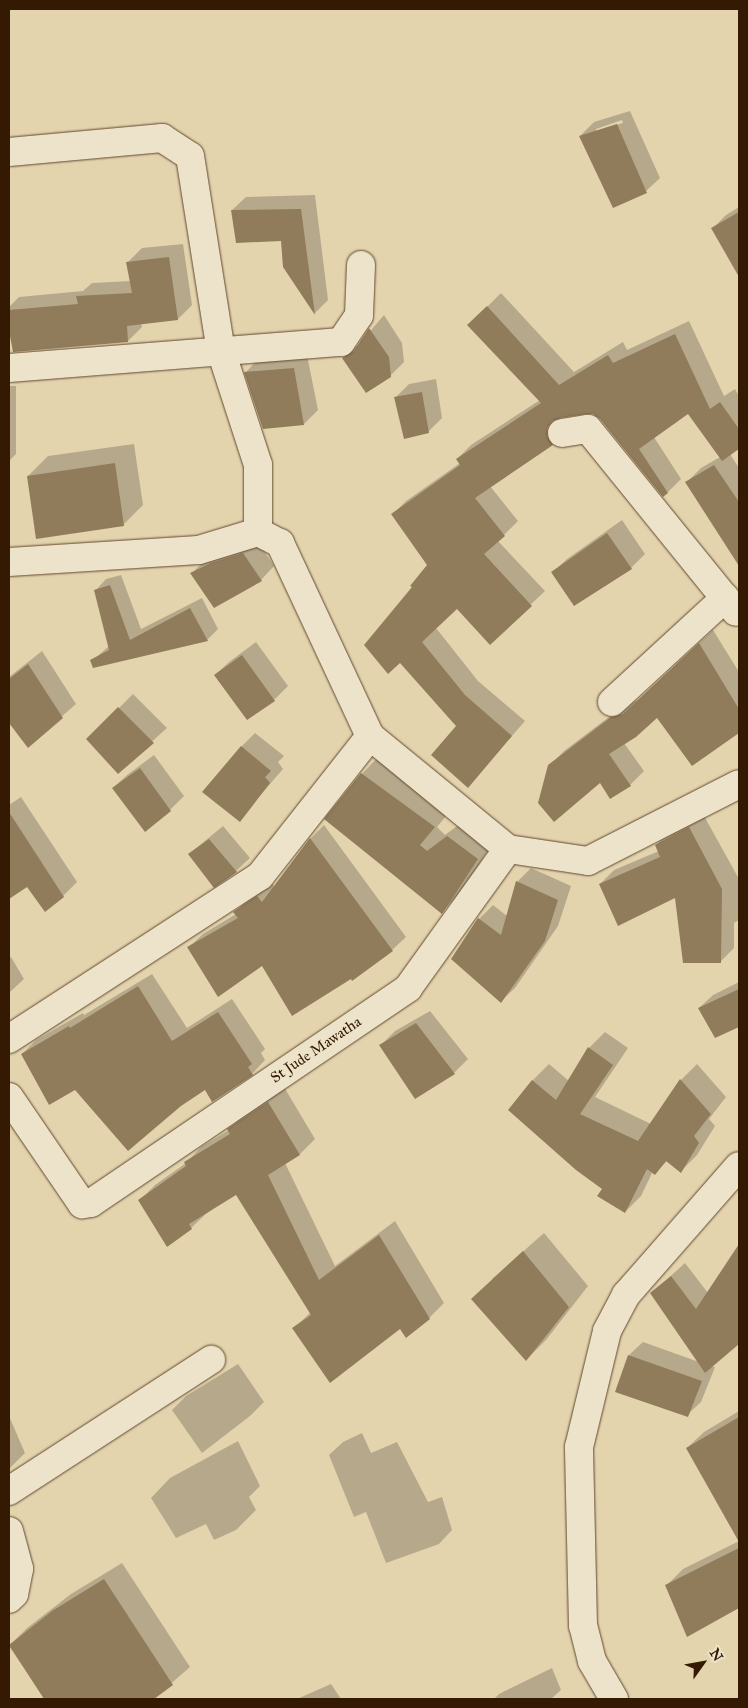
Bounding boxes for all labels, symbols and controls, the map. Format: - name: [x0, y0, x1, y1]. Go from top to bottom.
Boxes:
- street label: St Jude Mawatha: [267, 1013, 365, 1087]
- north arrow: [678, 1638, 728, 1688]
- text: N: [706, 1645, 726, 1664]

